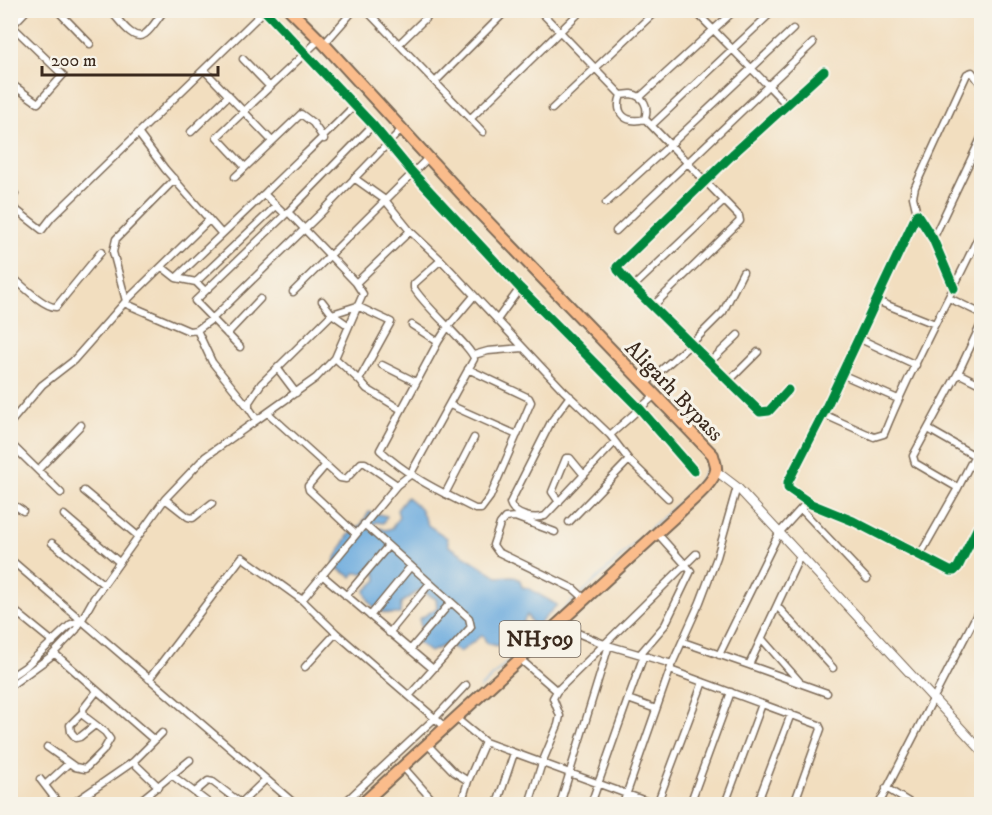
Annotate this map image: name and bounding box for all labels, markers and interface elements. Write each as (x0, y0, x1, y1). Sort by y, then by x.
scale bar (42, 39, 218, 77)
text: 200 m (51, 50, 97, 72)
street label: Aligarh Bypass (619, 335, 729, 447)
road number: NH509 (500, 621, 580, 657)

